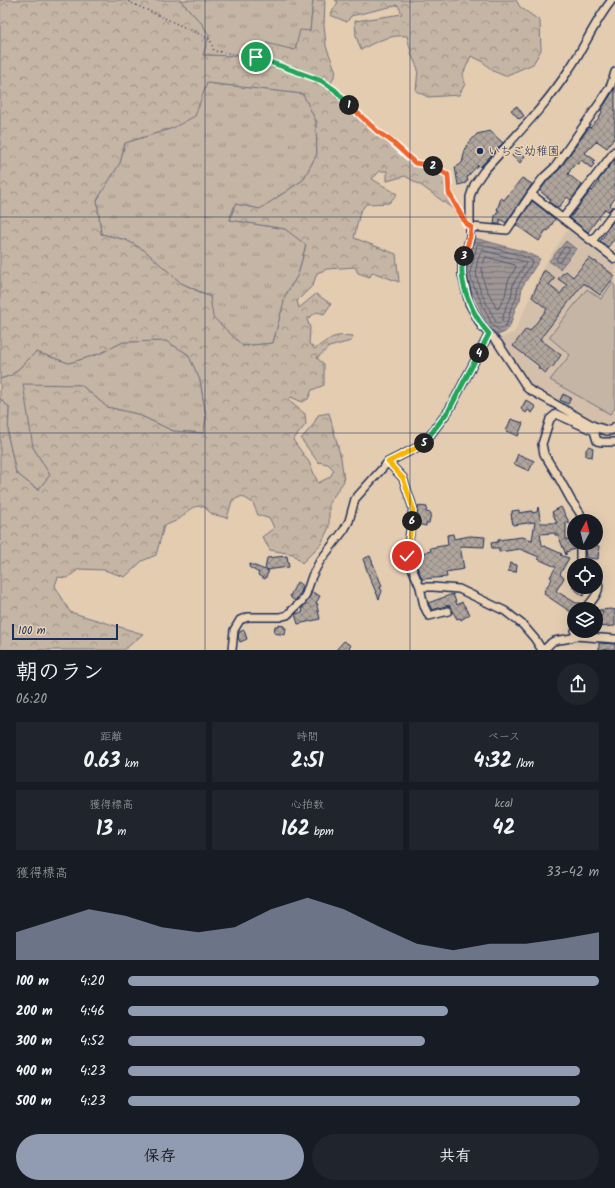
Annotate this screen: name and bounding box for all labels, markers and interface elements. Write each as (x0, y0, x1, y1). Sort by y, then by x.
pin (239, 40, 273, 74)
icon: arrive (245, 46, 267, 68)
pin: 1 (339, 95, 359, 115)
text: 1 (347, 96, 351, 114)
place label: いちご幼稚園 (488, 142, 560, 161)
marker: いちご幼稚園 (475, 146, 485, 156)
pin: 2 (423, 156, 443, 176)
text: 2 (430, 157, 436, 175)
pin: 3 (454, 246, 474, 266)
text: 3 (461, 247, 467, 265)
pin: 4 (469, 343, 489, 363)
text: 4 (476, 344, 482, 362)
pin: 5 (414, 433, 434, 453)
text: 5 (421, 434, 427, 452)
pin: 6 (402, 511, 422, 531)
text: 6 (409, 512, 415, 530)
north arrow (567, 514, 603, 550)
map controls (567, 514, 603, 638)
pin (390, 539, 424, 573)
icon: check (396, 545, 418, 567)
button: locate (567, 558, 603, 594)
button: layers (567, 602, 603, 638)
scale bar (12, 622, 118, 641)
text: 100 m (18, 622, 46, 640)
text: 朝のラン (16, 656, 104, 691)
button: share (557, 663, 599, 705)
text: 06:20 (16, 689, 47, 710)
text: 距離 (100, 728, 122, 746)
text: 時間 (296, 728, 318, 746)
text: ペース (488, 728, 520, 746)
text: 0.63 (84, 746, 120, 778)
text: 2:51 (291, 746, 324, 778)
text: 4:32 (473, 746, 512, 778)
text: km (120, 755, 139, 773)
text: /km (512, 755, 534, 773)
text: kcal (495, 795, 513, 813)
text: 獲得標高 (89, 796, 133, 814)
text: 心拍数 (291, 796, 324, 814)
text: 42 (493, 813, 515, 845)
text: 13 (96, 814, 113, 846)
text: 162 (281, 814, 310, 846)
text: m (113, 823, 126, 841)
text: bpm (310, 823, 334, 841)
text: 33–42 m (546, 862, 599, 883)
text: 獲得標高 (16, 863, 68, 884)
text: 100 m (16, 971, 49, 992)
text: 4:20 (80, 971, 104, 992)
text: 200 m (16, 1001, 53, 1022)
text: 4:46 (80, 1001, 105, 1022)
text: 300 m (16, 1031, 52, 1052)
text: 4:52 (80, 1031, 105, 1052)
text: 400 m (16, 1061, 52, 1082)
text: 4:23 (80, 1061, 105, 1082)
text: 500 m (16, 1091, 52, 1112)
text: 4:23 (80, 1091, 105, 1112)
button: 保存 (16, 1134, 304, 1180)
button: 共有 (312, 1134, 599, 1180)

